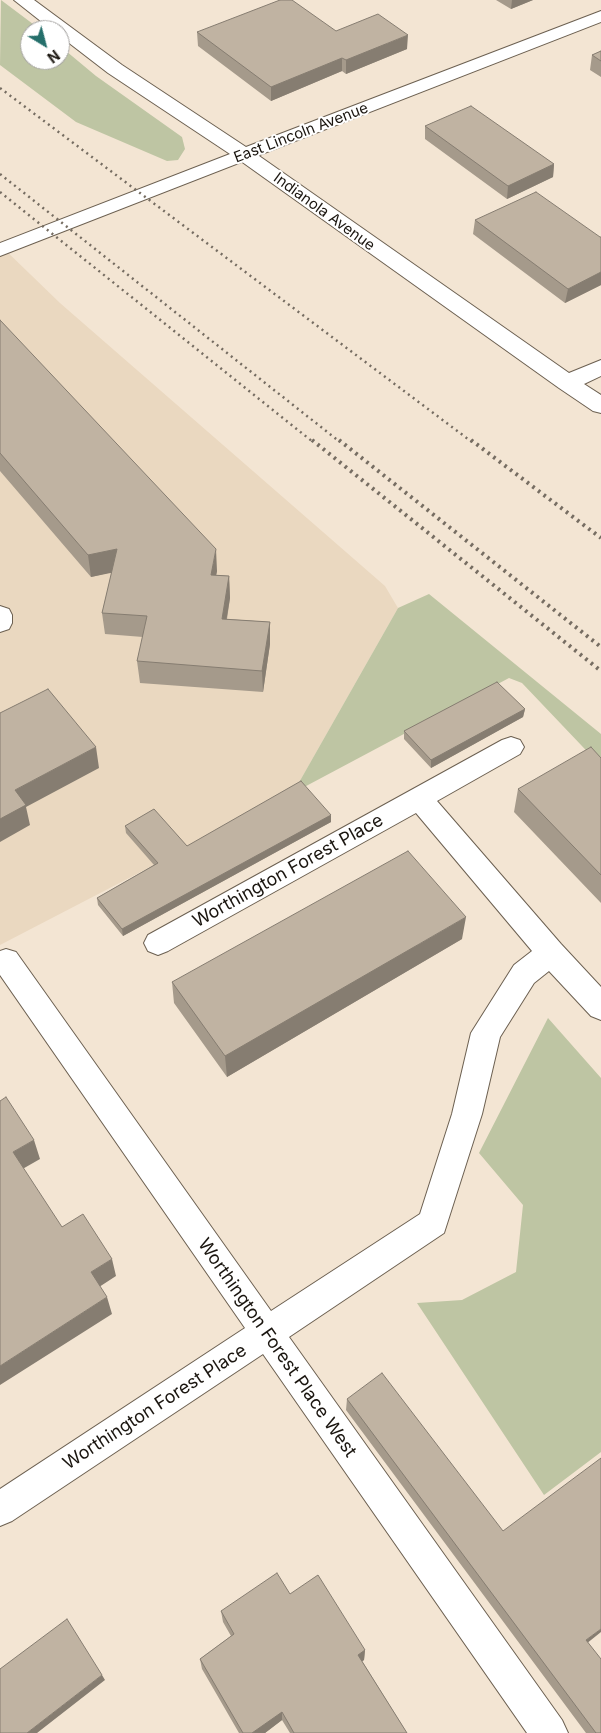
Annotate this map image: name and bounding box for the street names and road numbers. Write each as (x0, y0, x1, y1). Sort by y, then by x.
street label: East Lincoln Avenue (231, 99, 371, 167)
street label: Indianola Avenue (270, 169, 378, 255)
street label: Worthington Forest Place (189, 810, 387, 932)
street label: Worthington Forest Place West (193, 1234, 361, 1462)
street label: Worthington Forest Place (59, 1340, 251, 1474)

